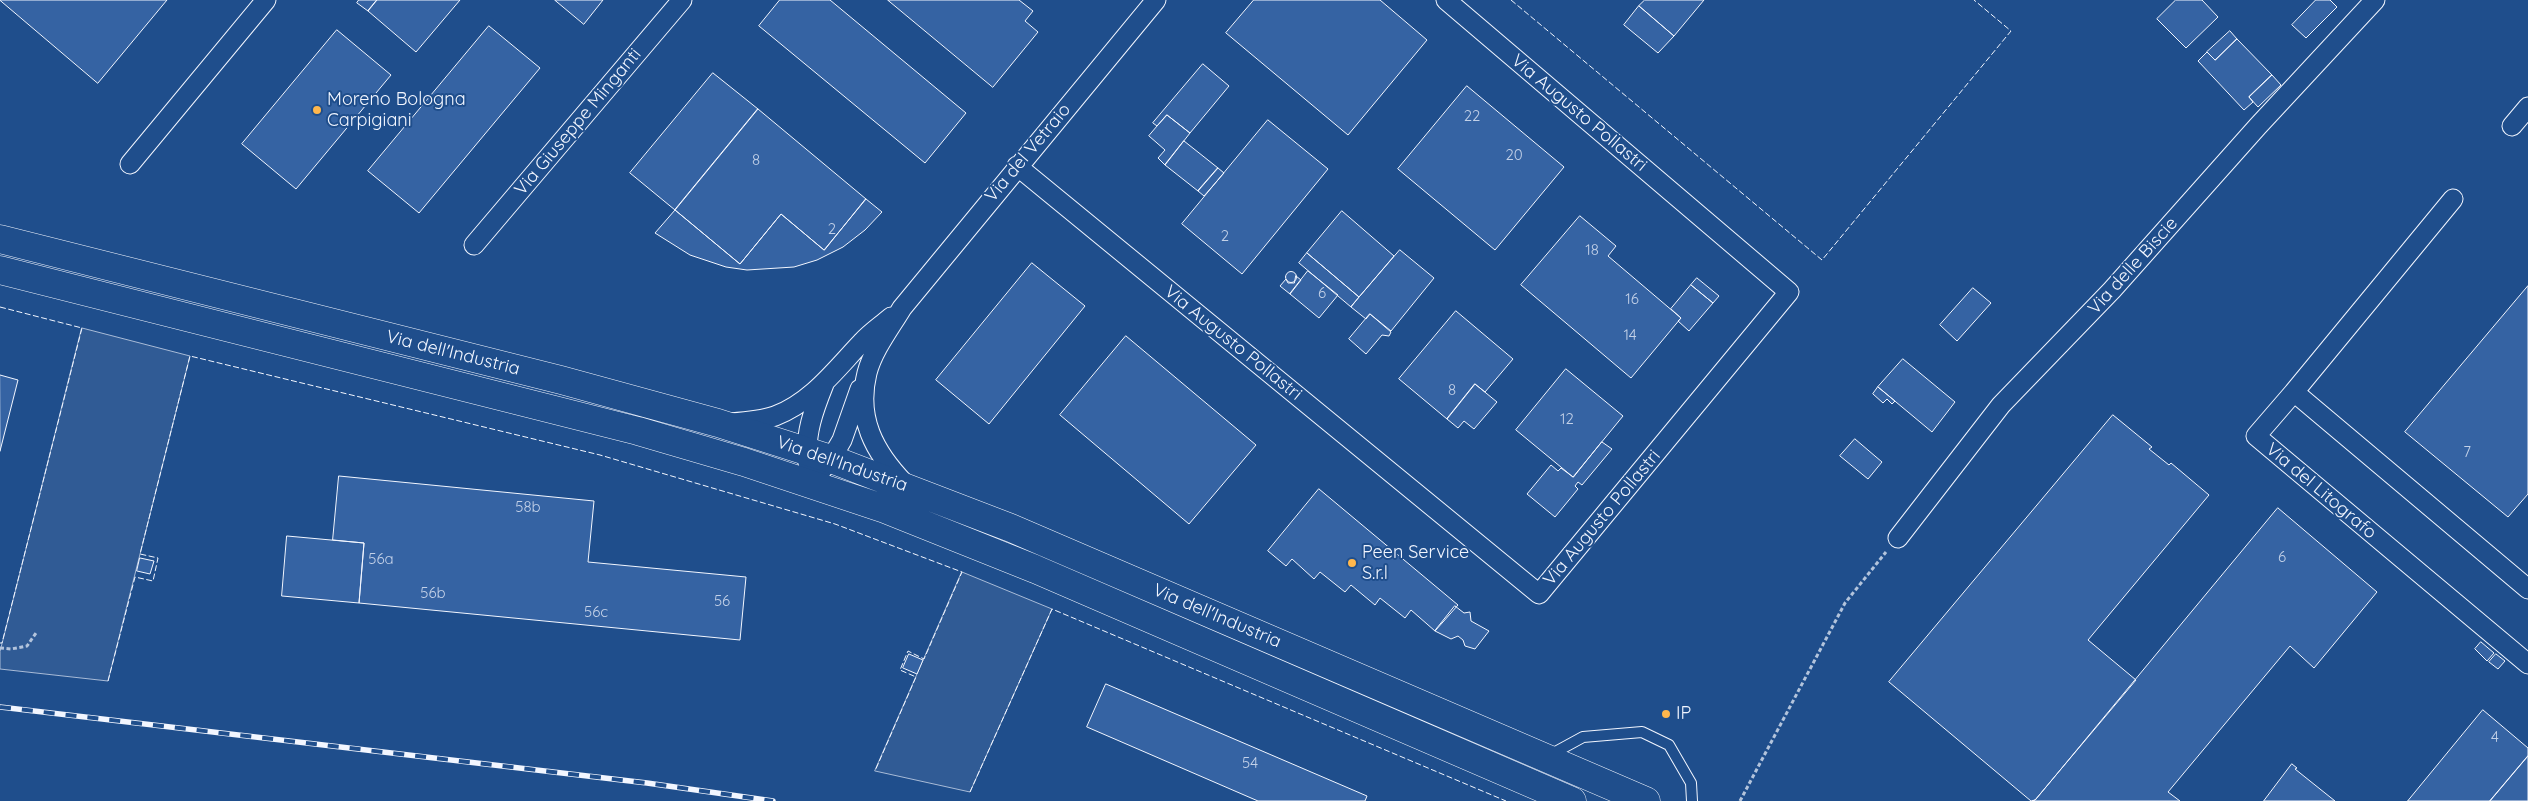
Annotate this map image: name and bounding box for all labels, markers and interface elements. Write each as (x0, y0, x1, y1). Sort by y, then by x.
street label: Via Giuseppe Minganti (510, 44, 646, 200)
street label: Via Augusto Pollastri (1507, 50, 1651, 176)
place label: Moreno Bologna Carpigiani (327, 89, 466, 132)
street label: Via del Vetraio (981, 99, 1075, 207)
marker: Moreno Bologna Carpigiani (311, 104, 323, 116)
house number: 22 (1464, 107, 1480, 125)
house number: 20 (1505, 146, 1523, 164)
house number: 8 (752, 151, 760, 169)
street label: Via delle Biscie (2084, 213, 2182, 319)
house number: 2 (828, 220, 836, 238)
house number: 2 (1221, 227, 1229, 245)
house number: 18 (1585, 241, 1599, 259)
street label: Via Augusto Pollastri (1160, 281, 1306, 405)
house number: 6 (1318, 284, 1326, 302)
house number: 16 (1625, 290, 1639, 308)
street label: Via dell'Industria (384, 326, 522, 380)
house number: 14 (1623, 326, 1637, 344)
house number: 8 (1448, 381, 1456, 399)
house number: 12 (1560, 410, 1574, 428)
street label: Via dell'Industria (774, 431, 910, 497)
street label: Via del Litografo (2261, 438, 2381, 544)
house number: 7 (2463, 443, 2471, 461)
street label: Via Augusto Pollastri (1539, 446, 1665, 590)
house number: 58b (515, 498, 541, 516)
place label: Peen Service S.r.l (1362, 542, 1469, 584)
house number: 6 (2278, 548, 2286, 566)
house number: 56a (368, 550, 394, 568)
marker: Peen Service S.r.l (1346, 557, 1358, 569)
street label: Via dell'Industria (1150, 579, 1284, 653)
house number: 56b (420, 584, 446, 602)
house number: 56 (714, 592, 730, 610)
house number: 56c (584, 603, 608, 621)
place label: IP (1676, 703, 1691, 725)
marker: IP (1660, 708, 1672, 720)
house number: 4 (2491, 728, 2499, 746)
house number: 54 (1242, 754, 1258, 772)

